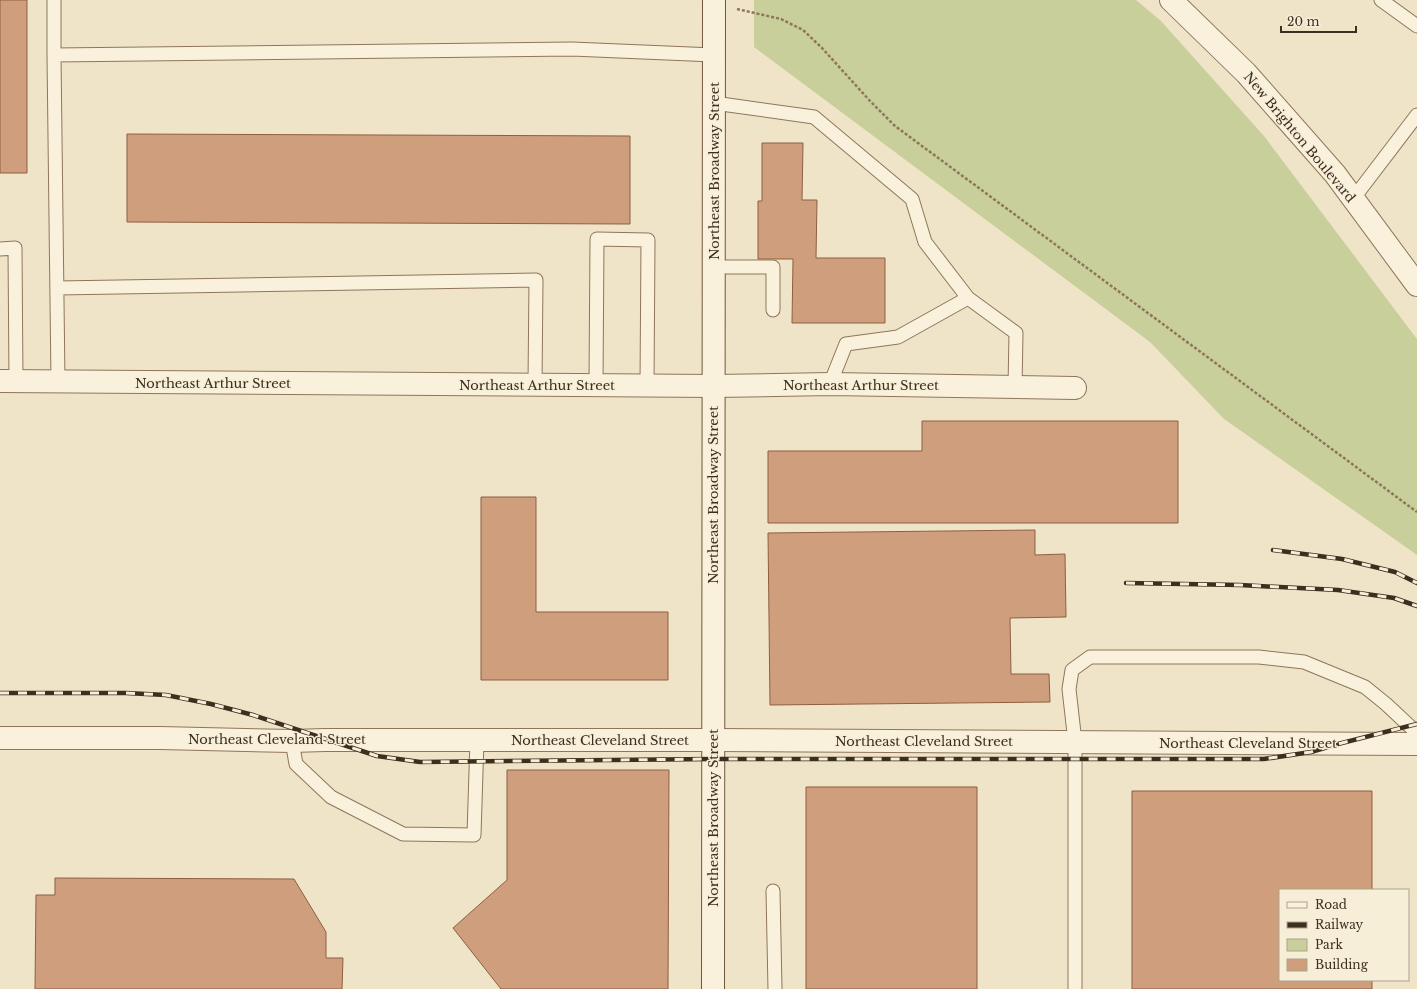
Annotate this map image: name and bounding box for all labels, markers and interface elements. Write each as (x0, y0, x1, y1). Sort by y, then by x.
scale bar (1281, 8, 1356, 34)
text: 20 m (1287, 14, 1319, 29)
street label: New Brighton Boulevard (1240, 69, 1359, 206)
street label: Northeast Broadway Street (706, 82, 723, 260)
street label: Northeast Arthur Street (135, 375, 291, 392)
street label: Northeast Arthur Street (459, 377, 615, 394)
street label: Northeast Arthur Street (783, 377, 939, 394)
street label: Northeast Broadway Street (705, 406, 722, 584)
street label: Northeast Broadway Street (705, 729, 722, 907)
street label: Northeast Cleveland Street (188, 731, 366, 748)
street label: Northeast Cleveland Street (511, 732, 689, 749)
street label: Northeast Cleveland Street (835, 733, 1013, 750)
street label: Northeast Cleveland Street (1159, 735, 1337, 752)
legend (1279, 889, 1409, 981)
text: Road (1315, 897, 1347, 912)
text: Railway (1315, 917, 1364, 932)
text: Park (1315, 937, 1343, 952)
text: Building (1315, 957, 1369, 972)

